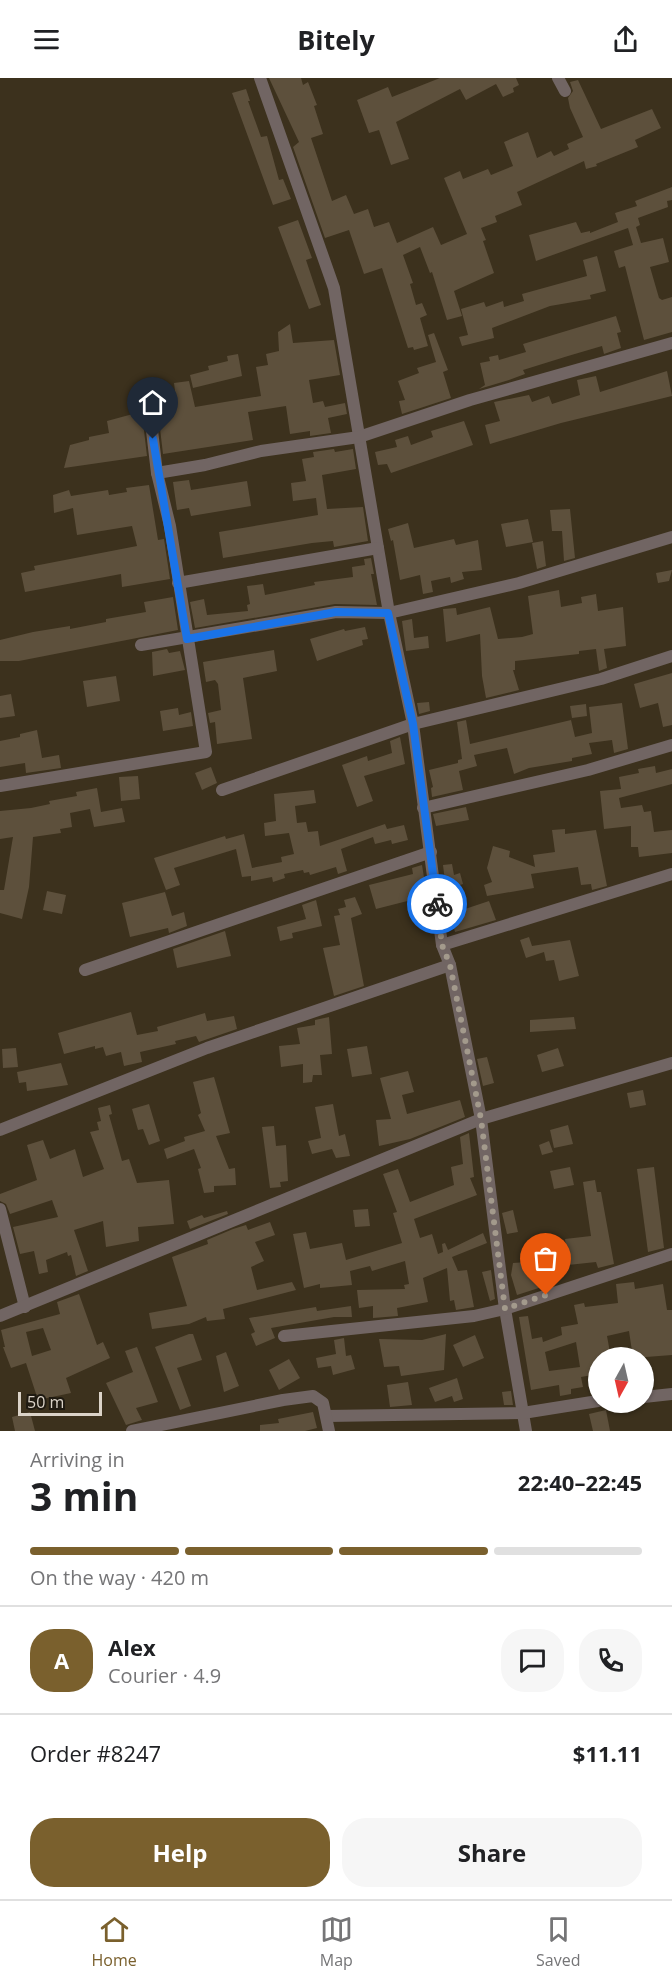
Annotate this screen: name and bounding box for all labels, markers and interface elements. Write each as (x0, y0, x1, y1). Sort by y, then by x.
text: Bitely (297, 21, 375, 58)
icon: menu (30, 23, 63, 56)
icon: share (609, 23, 642, 56)
pin (127, 377, 178, 439)
icon: home (136, 386, 169, 419)
courier (407, 874, 467, 934)
icon: bike (421, 888, 454, 921)
pin (520, 1233, 571, 1295)
icon: bag (529, 1242, 562, 1275)
north arrow (588, 1347, 654, 1413)
map controls (588, 1347, 654, 1413)
scale bar (18, 1389, 102, 1416)
text: 50 m (27, 1391, 64, 1413)
text: Arriving in (30, 1446, 125, 1473)
text: 22:40–22:45 (518, 1467, 642, 1497)
text: 3 min (30, 1469, 138, 1522)
text: On the way · 420 m (30, 1564, 209, 1591)
button: chat (501, 1629, 564, 1692)
button: phone (579, 1629, 642, 1692)
text: Alex (108, 1632, 156, 1662)
text: A (54, 1645, 69, 1675)
text: Courier · 4.9 (108, 1662, 221, 1689)
text: Order #8247 (30, 1738, 161, 1768)
text: $11.11 (573, 1738, 642, 1768)
button: Help (30, 1818, 330, 1887)
button: Share (342, 1818, 642, 1887)
tab: Home (92, 1913, 137, 1971)
tab: Map (320, 1913, 353, 1971)
tab: Saved (536, 1913, 580, 1971)

